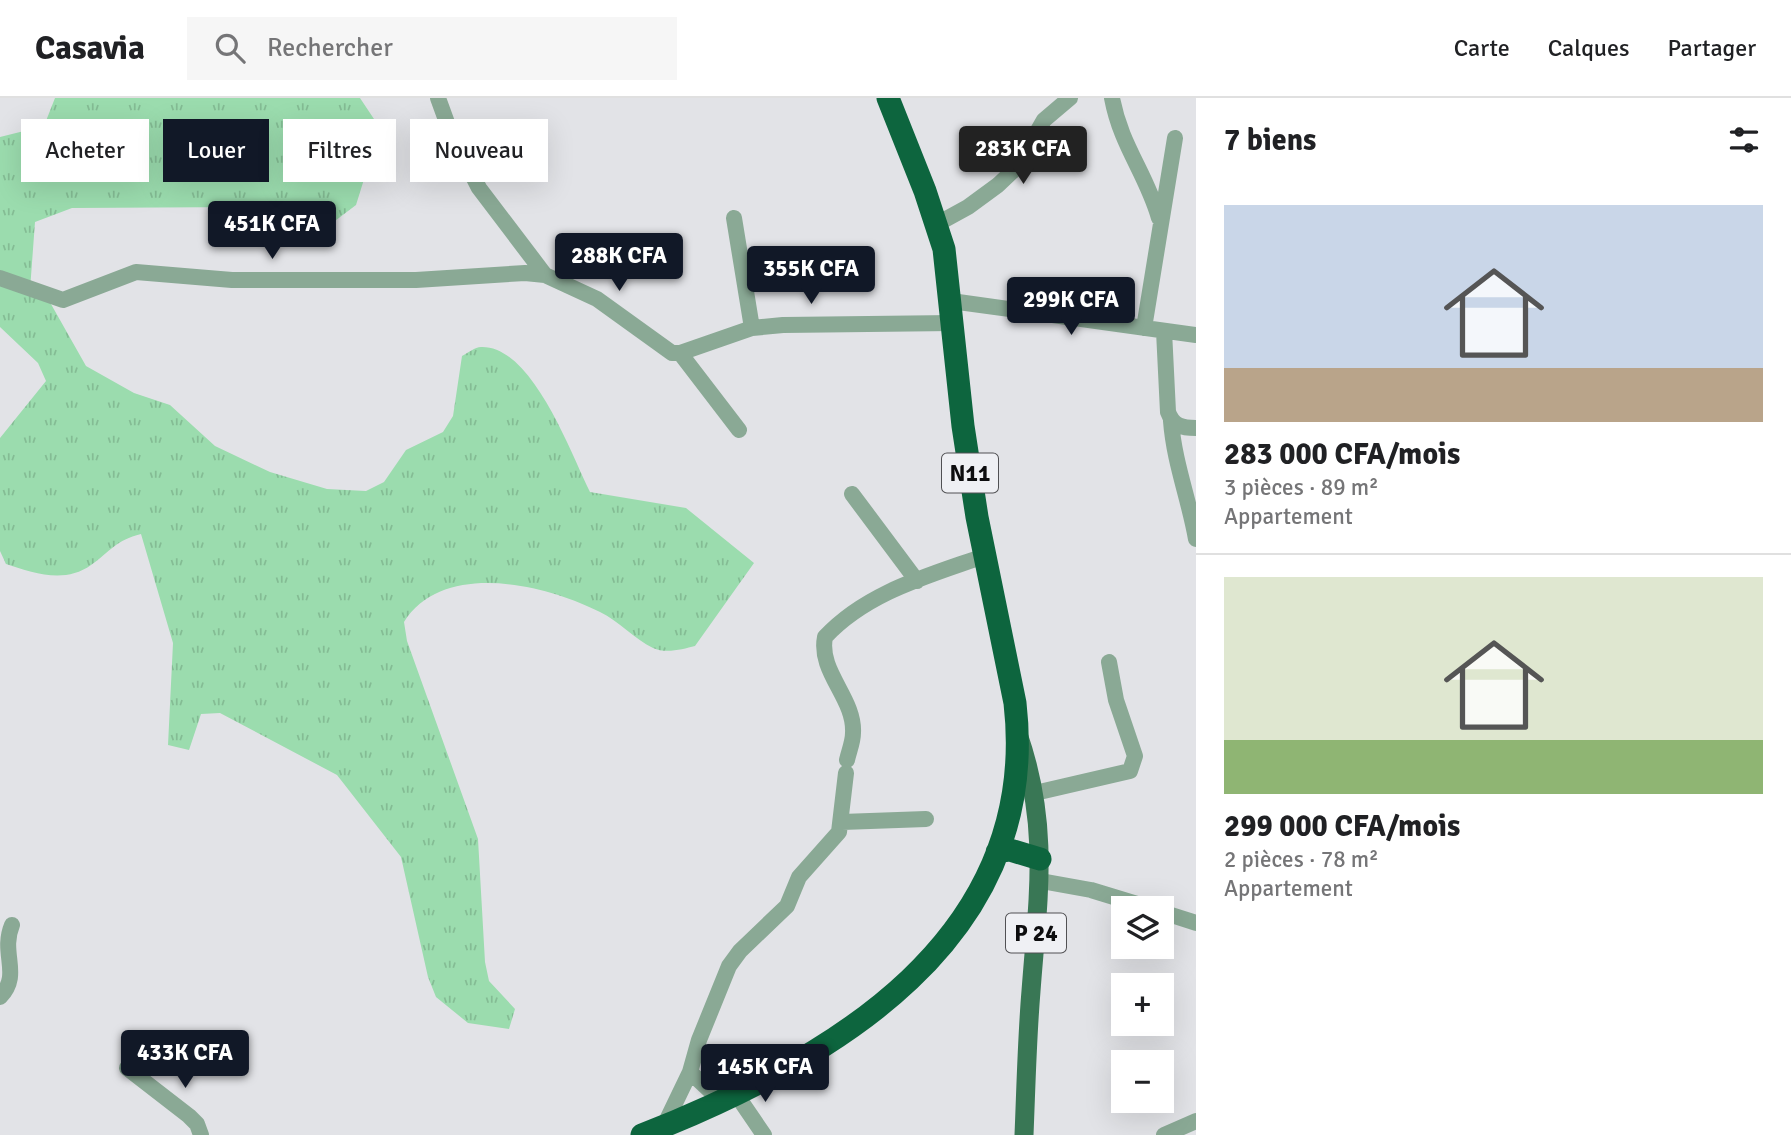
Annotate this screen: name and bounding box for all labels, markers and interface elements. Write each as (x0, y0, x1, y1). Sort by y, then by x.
search box (187, 17, 677, 80)
text: Casavia (35, 28, 145, 69)
icon: search (211, 29, 249, 67)
text: Rechercher (267, 32, 393, 64)
text: Carte (1454, 33, 1510, 63)
text: Calques (1548, 33, 1629, 63)
text: Partager (1667, 33, 1756, 63)
chip: Acheter (21, 119, 149, 182)
chip: Louer (163, 119, 269, 182)
chip: Filtres (283, 119, 396, 182)
chip: Nouveau (410, 119, 548, 182)
icon: filters (1725, 121, 1763, 159)
text: 7 biens (1224, 122, 1316, 159)
pin: 283K CFA (951, 126, 1095, 186)
text: 283K CFA (975, 134, 1071, 163)
pin: 451K CFA (200, 202, 344, 261)
text: 451K CFA (224, 209, 320, 238)
pin: 288K CFA (547, 234, 691, 293)
text: 288K CFA (571, 241, 667, 270)
pin: 355K CFA (739, 246, 883, 306)
icon: home (1431, 250, 1557, 376)
text: 355K CFA (763, 254, 859, 283)
pin: 299K CFA (999, 278, 1143, 337)
text: 299K CFA (1023, 285, 1119, 314)
text: 283 000 CFA/mois (1224, 436, 1460, 473)
road number: N11 (942, 454, 998, 492)
text: 3 pièces · 89 m² (1224, 473, 1379, 502)
text: Appartement (1224, 502, 1353, 531)
icon: home (1431, 622, 1557, 748)
text: 299 000 CFA/mois (1224, 808, 1460, 845)
text: 2 pièces · 78 m² (1224, 845, 1379, 874)
text: Appartement (1224, 874, 1353, 903)
map controls (1111, 896, 1174, 1113)
button: layers (1111, 896, 1174, 959)
road number: P 24 (1006, 914, 1066, 953)
button: + (1111, 973, 1174, 1036)
pin: 433K CFA (113, 1030, 257, 1090)
text: 433K CFA (137, 1038, 233, 1067)
pin: 145K CFA (693, 1044, 837, 1104)
button: − (1111, 1050, 1174, 1113)
text: 145K CFA (717, 1052, 813, 1081)

